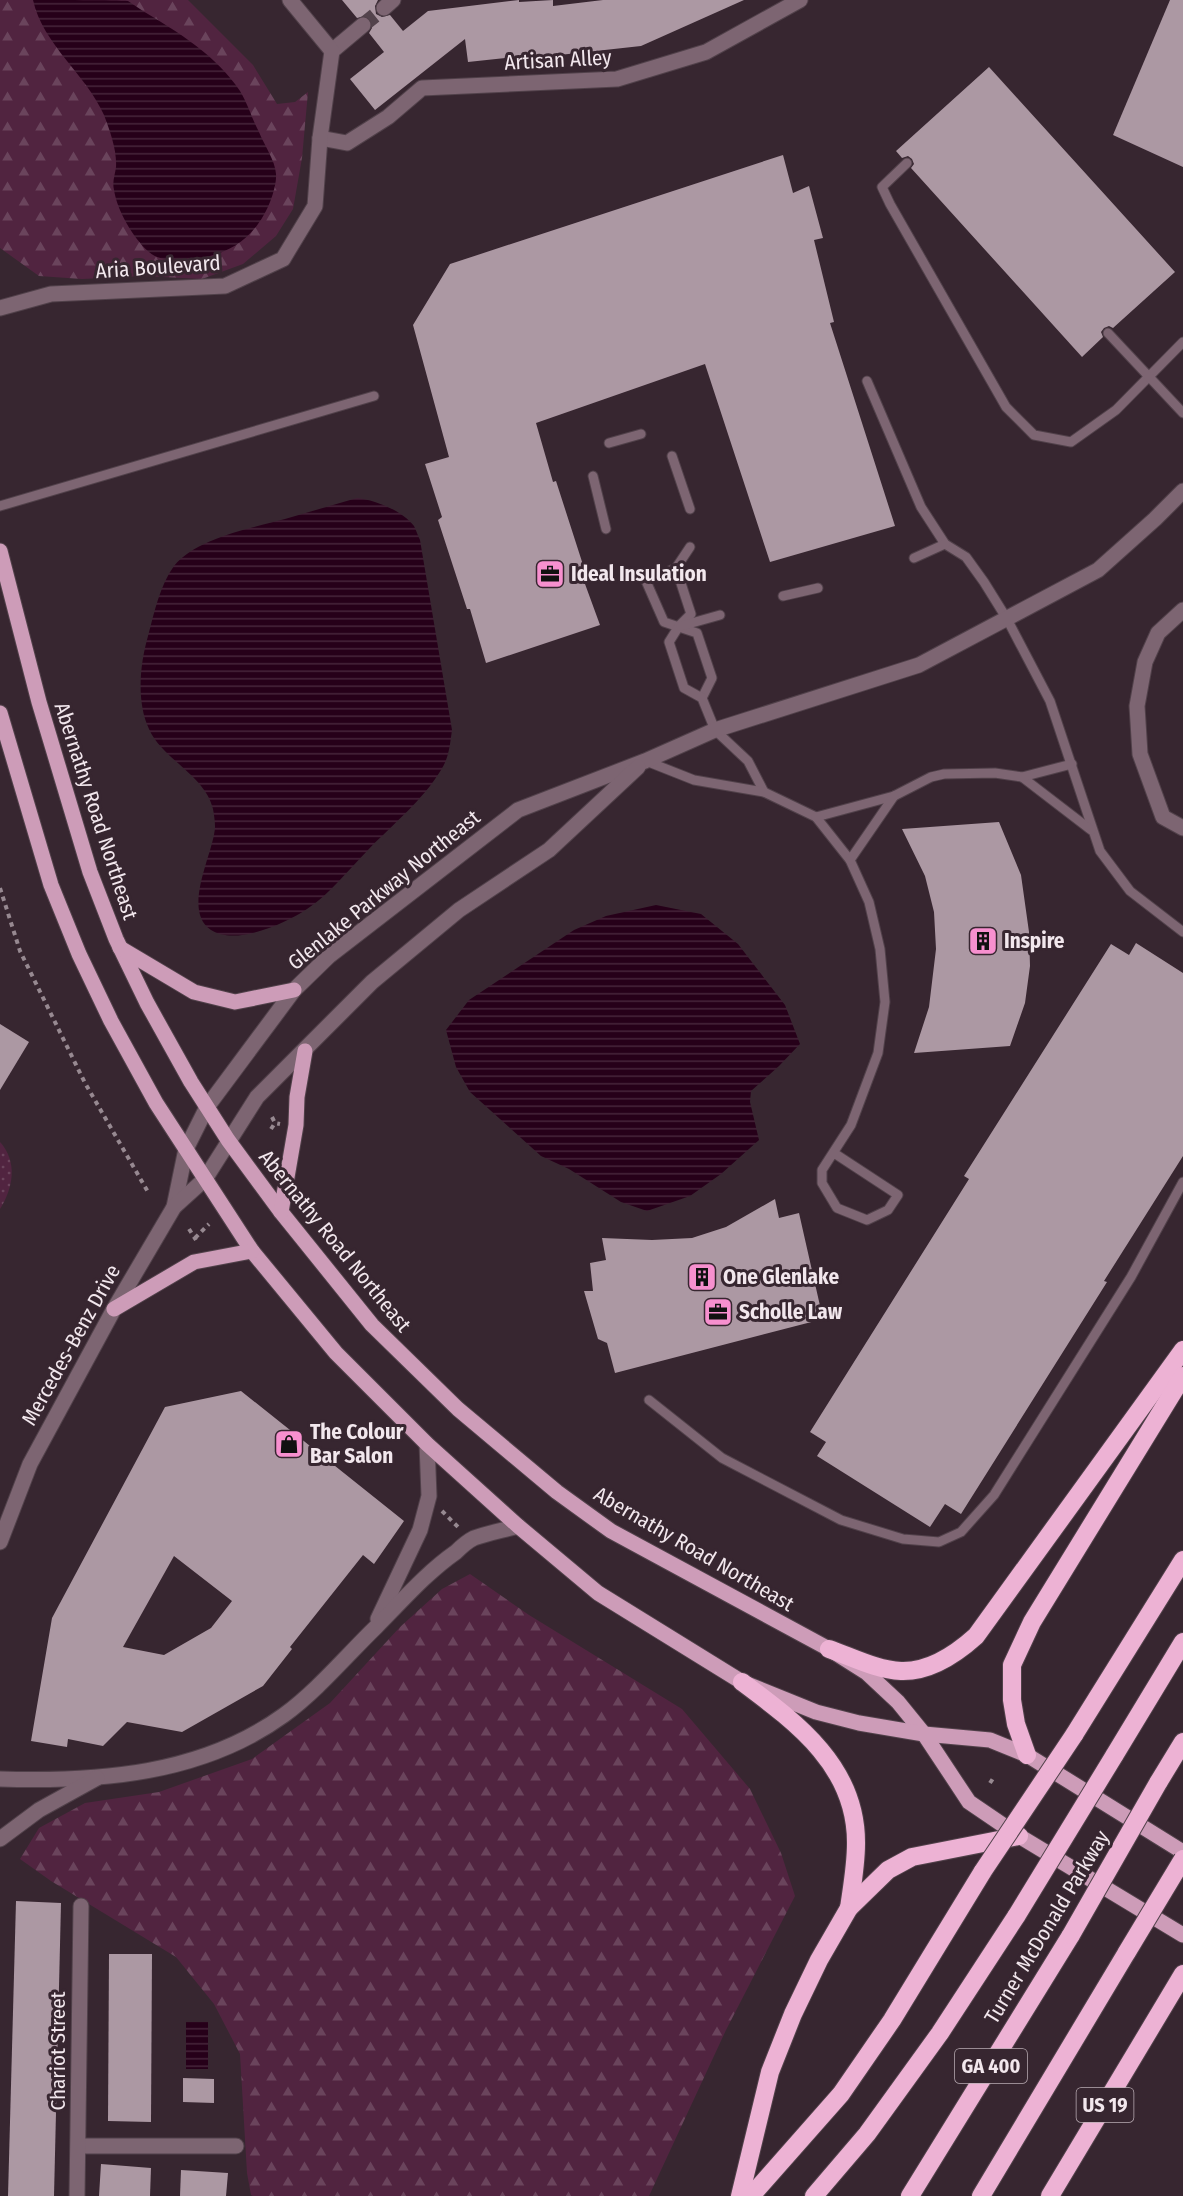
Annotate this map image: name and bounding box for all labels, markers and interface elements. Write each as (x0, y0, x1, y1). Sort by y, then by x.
street label: Artisan Alley (504, 44, 613, 76)
street label: Aria Boulevard (95, 250, 221, 284)
office icon: Ideal Insulation (534, 558, 566, 590)
place label: Ideal Insulation (571, 561, 707, 587)
street label: Abernathy Road Northeast (49, 699, 143, 923)
street label: Glenlake Parkway Northeast (283, 804, 485, 976)
building icon: Inspire (967, 925, 999, 957)
place label: Inspire (1004, 928, 1065, 954)
street label: Abernathy Road Northeast (253, 1145, 417, 1338)
street label: Mercedes-Benz Drive (16, 1260, 126, 1430)
building icon: One Glenlake (686, 1261, 718, 1293)
place label: One Glenlake (723, 1264, 839, 1290)
office icon: Scholle Law (702, 1296, 734, 1328)
place label: Scholle Law (739, 1299, 843, 1325)
place label: The Colour Bar Salon (310, 1419, 404, 1469)
shop icon: The Colour Bar Salon (273, 1428, 305, 1460)
street label: Abernathy Road Northeast (589, 1481, 799, 1617)
street label: Turner McDonald Parkway (979, 1825, 1115, 2028)
street label: Chariot Street (45, 1991, 71, 2110)
road number: GA 400 (955, 2049, 1027, 2083)
road number: US 19 (1076, 2088, 1134, 2122)

